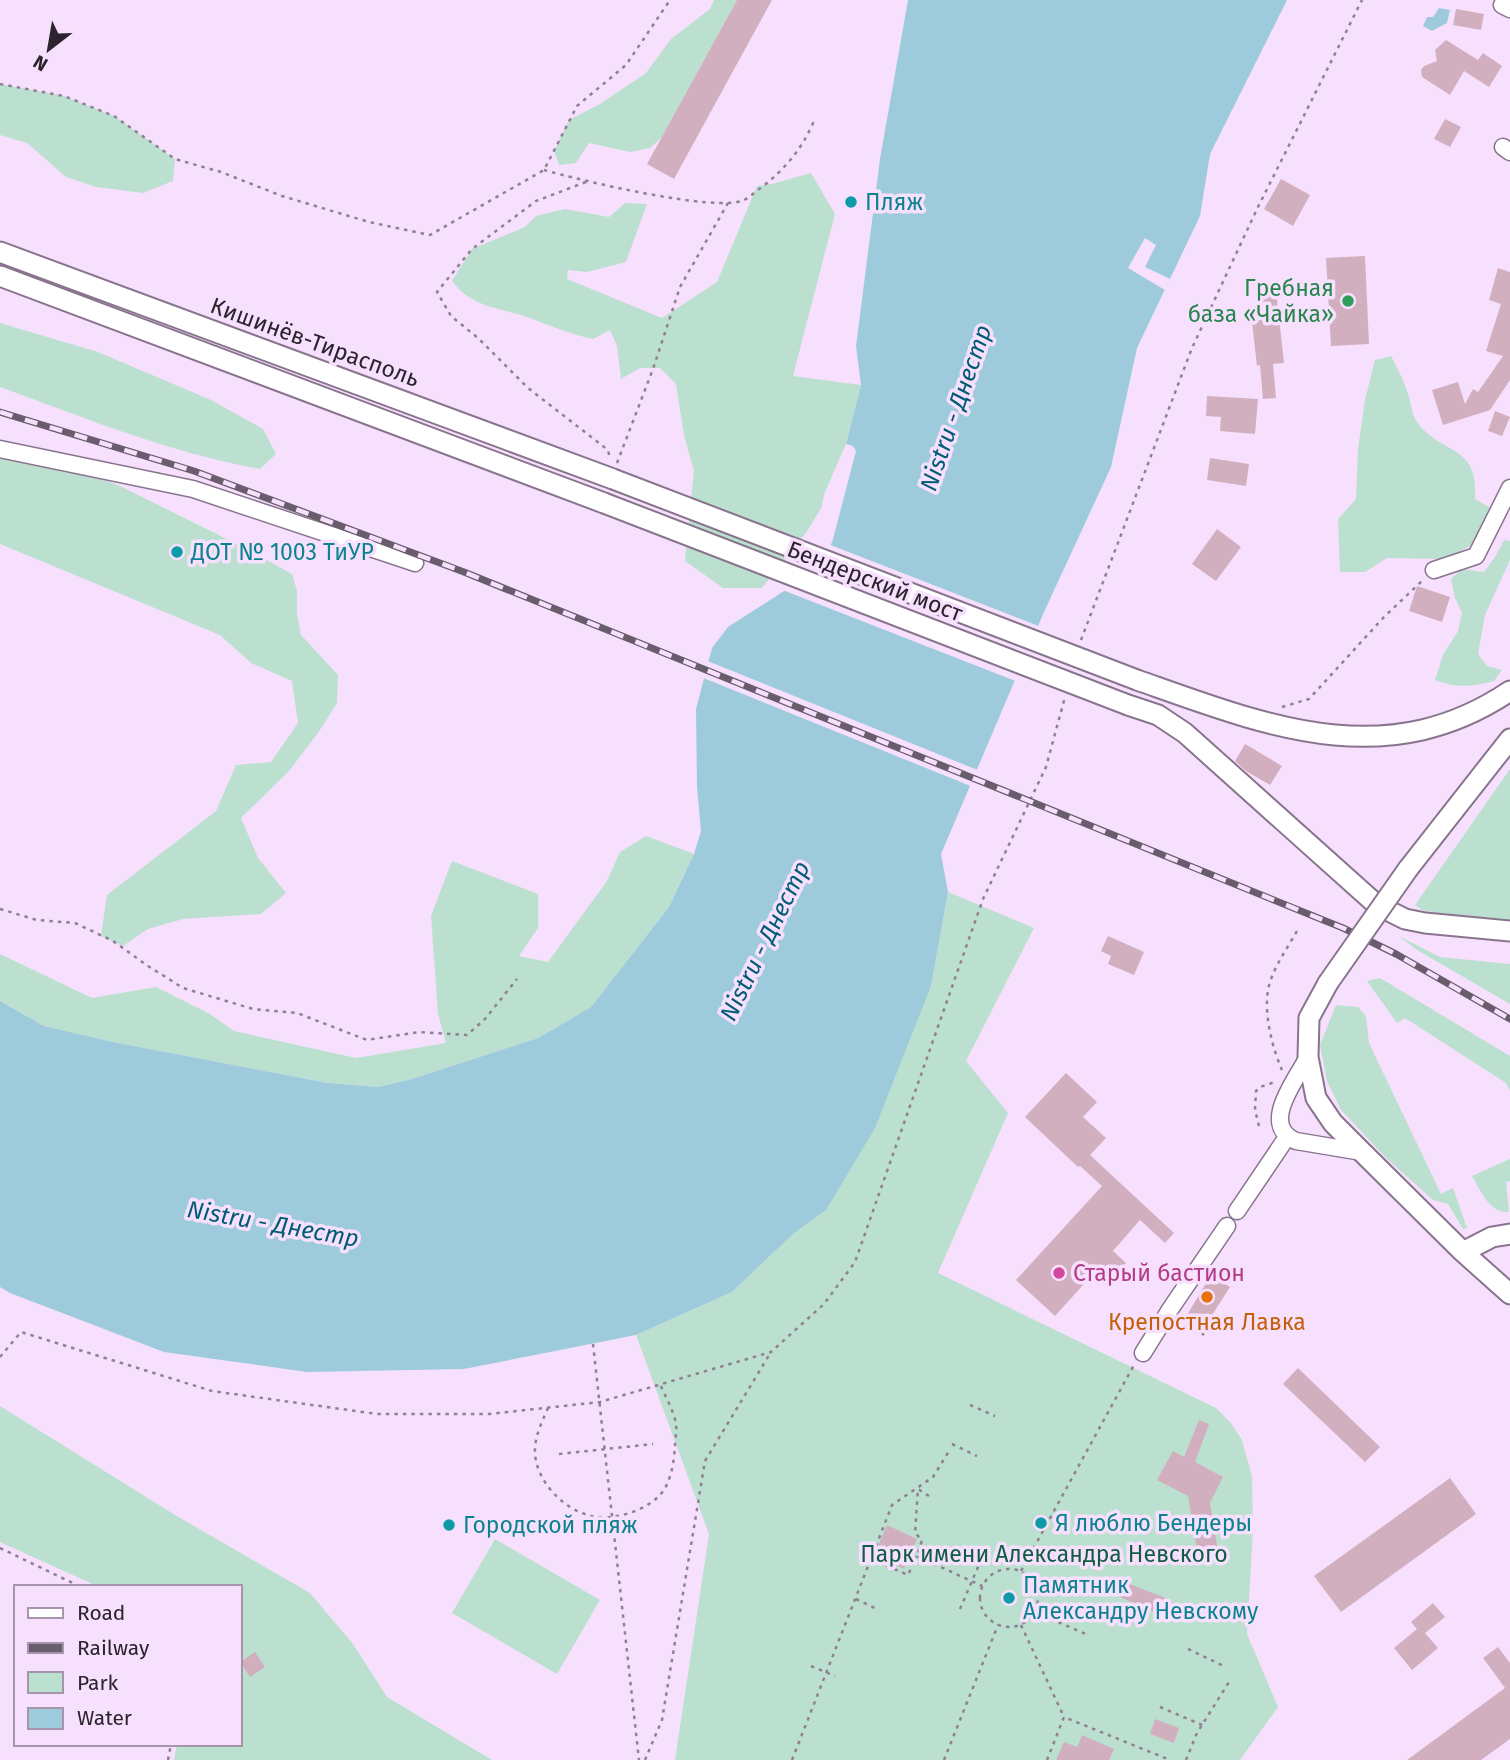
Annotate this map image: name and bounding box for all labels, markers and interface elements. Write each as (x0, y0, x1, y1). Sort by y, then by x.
north arrow (14, 14, 84, 84)
text: N (29, 50, 52, 76)
place label: Пляж (865, 188, 923, 216)
marker: Пляж (843, 194, 859, 210)
place label: Гребная база «Чайка» (1188, 274, 1334, 328)
street label: Кишинёв-Тирасполь (207, 291, 423, 393)
marker: Гребная база «Чайка» (1340, 293, 1356, 309)
water label: Nistru - Днестр (914, 321, 998, 495)
street label: Бендерский мост (783, 535, 967, 628)
place label: ДОТ № 1003 ТиУР (190, 538, 374, 566)
marker: ДОТ № 1003 ТиУР (169, 544, 185, 560)
water label: Nistru - Днестр (714, 857, 816, 1025)
water label: Nistru - Днестр (185, 1195, 361, 1253)
place label: Старый бастион (1073, 1259, 1245, 1287)
marker: Старый бастион (1051, 1265, 1067, 1281)
marker: Крепостная Лавка (1199, 1289, 1215, 1305)
place label: Крепостная Лавка (1108, 1308, 1306, 1336)
place label: Я люблю Бендеры (1055, 1509, 1252, 1537)
place label: Городской пляж (463, 1511, 638, 1539)
marker: Я люблю Бендеры (1033, 1515, 1049, 1531)
marker: Городской пляж (441, 1517, 457, 1533)
park label: Парк имени Александра Невского (860, 1540, 1228, 1568)
place label: Памятник Александру Невскому (1023, 1571, 1259, 1625)
legend (14, 1585, 242, 1746)
marker: Памятник Александру Невскому (1001, 1590, 1017, 1606)
text: Road (77, 1600, 125, 1626)
text: Railway (77, 1635, 150, 1661)
text: Park (77, 1670, 119, 1696)
text: Water (77, 1705, 132, 1731)

